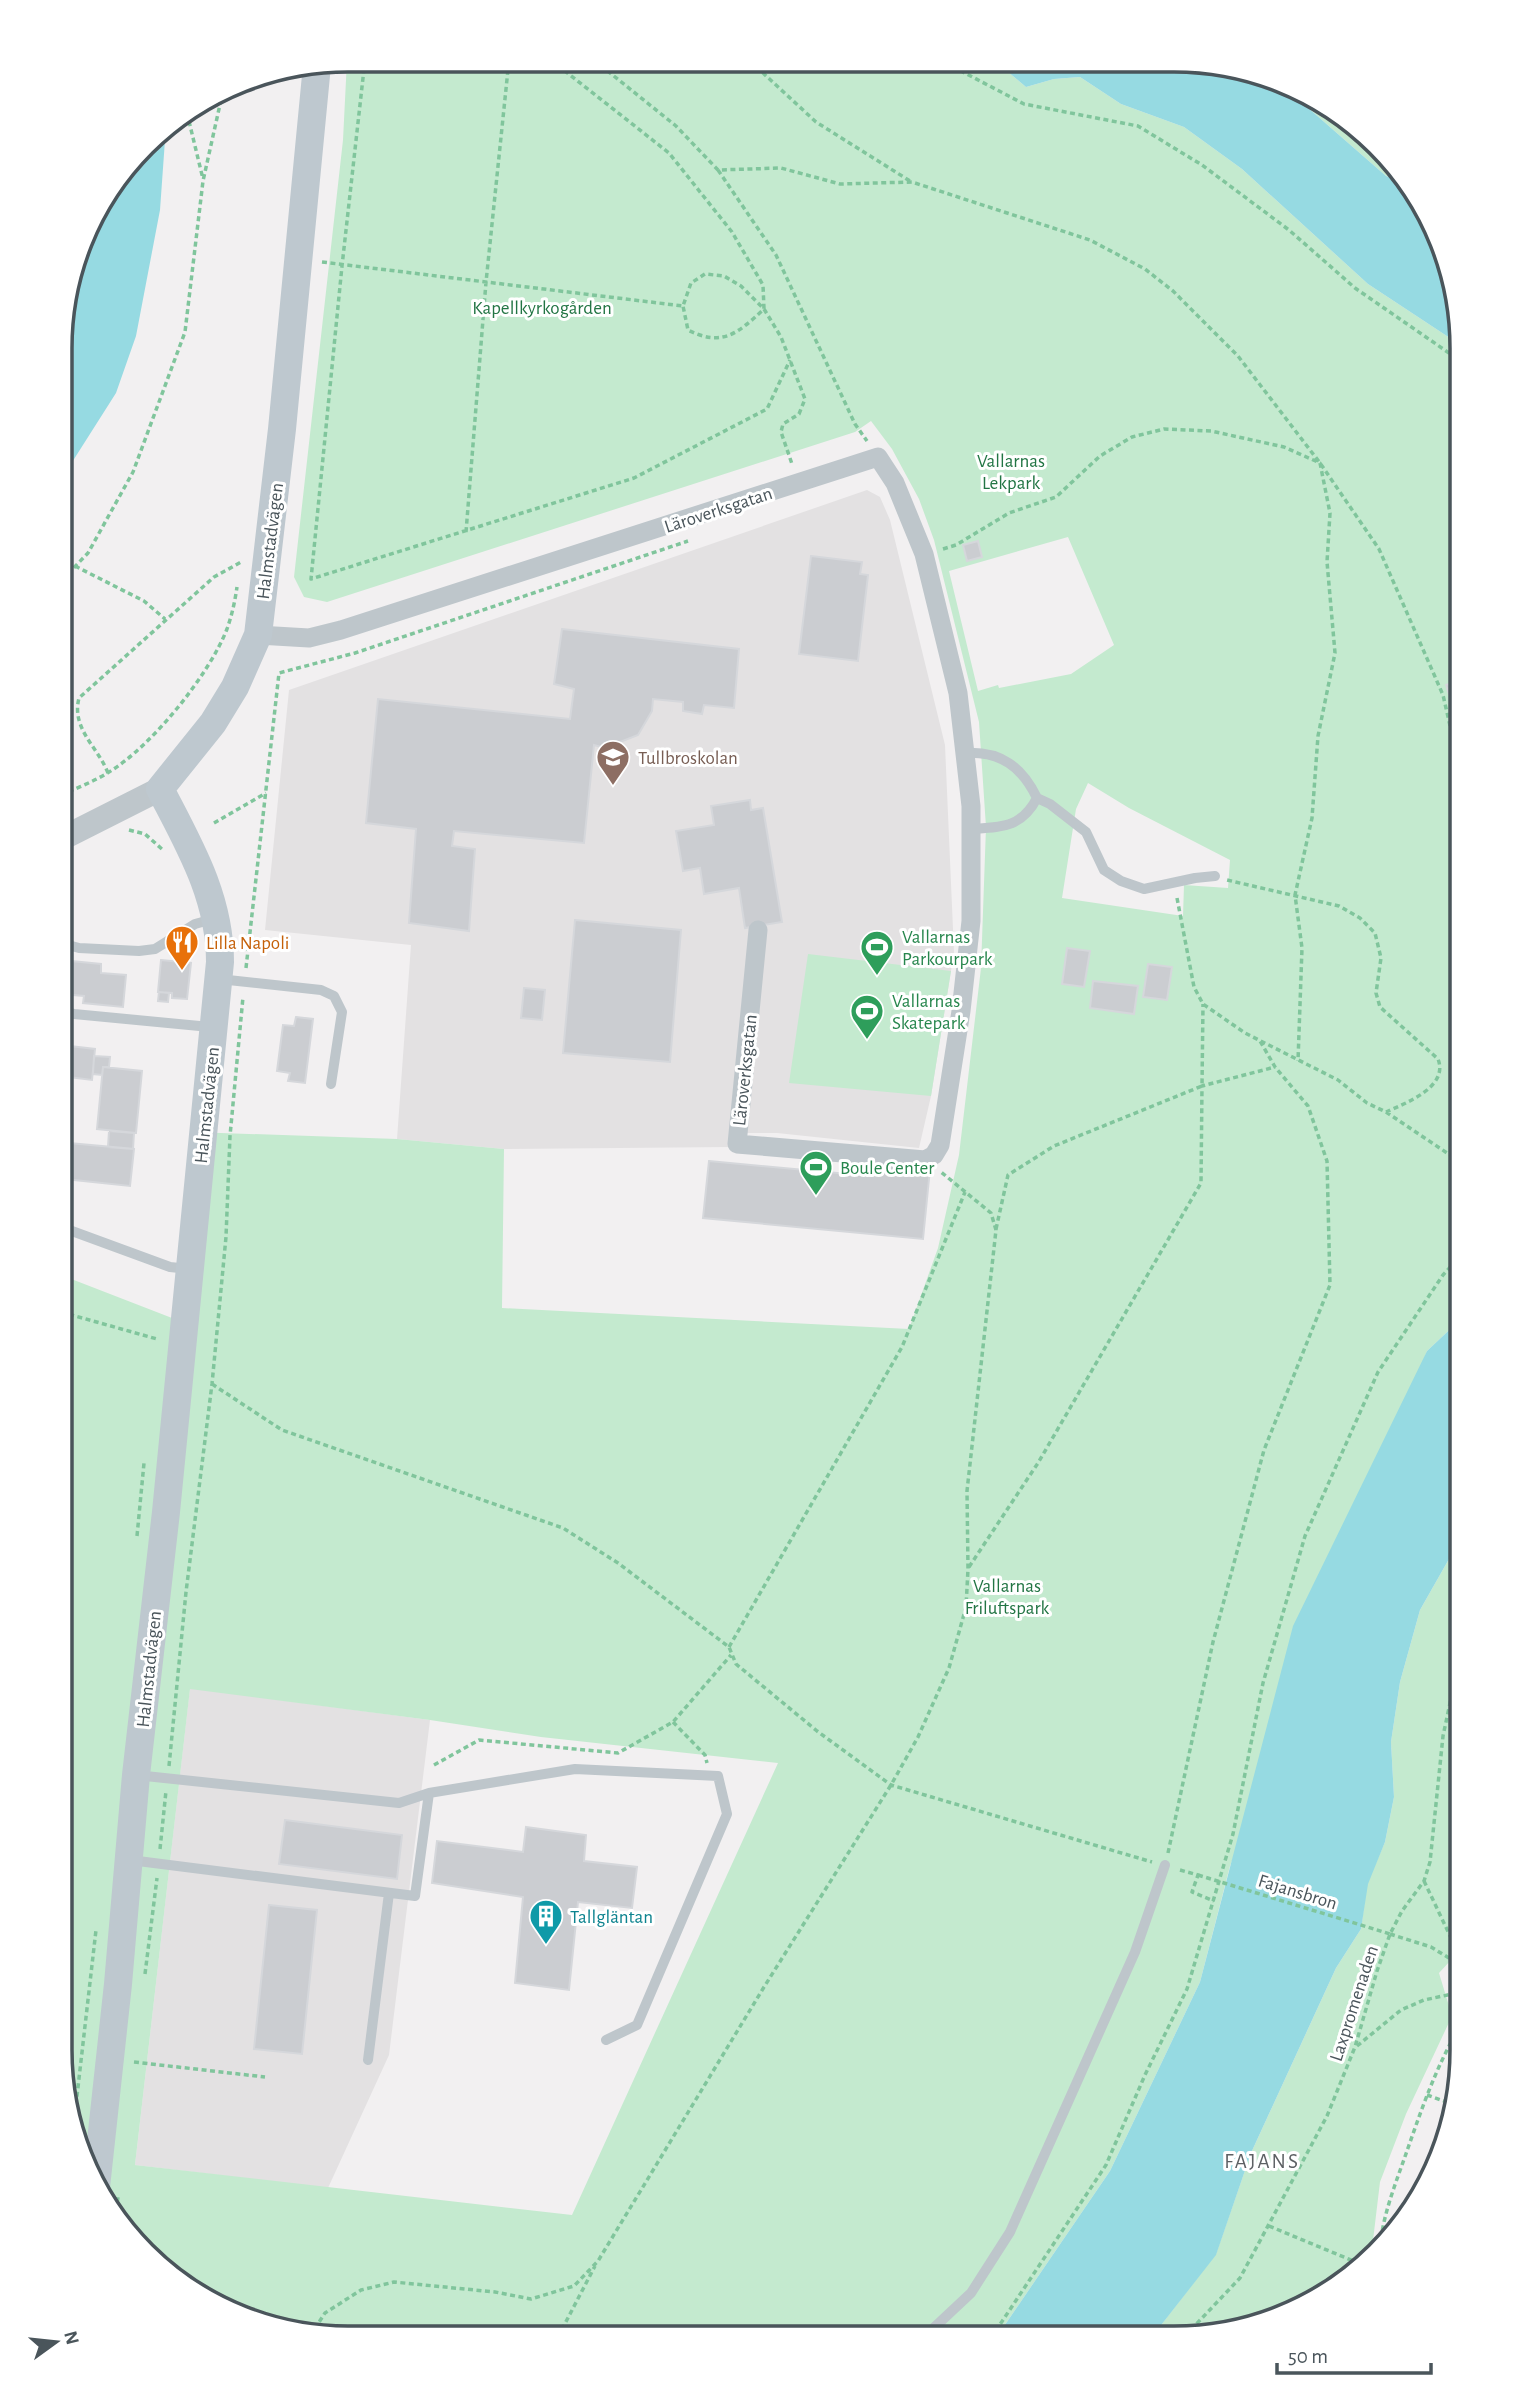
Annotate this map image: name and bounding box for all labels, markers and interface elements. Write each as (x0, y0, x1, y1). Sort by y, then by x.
park label: Kapellkyrkogården (472, 299, 612, 318)
park label: Vallarnas Lekpark (977, 452, 1045, 493)
street label: Halmstadvägen (254, 482, 287, 601)
street label: Läroverksgatan (662, 484, 775, 537)
school or university icon: Tullbroskolan (594, 738, 632, 787)
place label: Tullbroskolan (638, 749, 738, 768)
restaurant icon: Lilla Napoli (163, 923, 201, 972)
sports icon: Vallarnas Parkourpark (858, 928, 896, 977)
place label: Vallarnas Parkourpark (902, 928, 993, 969)
place label: Lilla Napoli (206, 934, 289, 953)
sports icon: Vallarnas Skatepark (848, 992, 886, 1041)
place label: Vallarnas Skatepark (892, 992, 966, 1033)
street label: Läroverksgatan (730, 1013, 761, 1127)
street label: Halmstadvägen (192, 1046, 223, 1164)
sports icon: Boule Center (797, 1148, 835, 1197)
place label: Boule Center (840, 1159, 934, 1178)
park label: Vallarnas Friluftspark (965, 1577, 1050, 1618)
street label: Halmstadvägen (134, 1610, 165, 1728)
street label: Fajansbron (1256, 1871, 1339, 1913)
building icon: Tallgläntan (527, 1897, 565, 1946)
place label: Tallgläntan (570, 1908, 653, 1927)
street label: Laxpromenaden (1327, 1943, 1382, 2064)
district label: FAJANS (1224, 2151, 1300, 2172)
north arrow (21, 2307, 91, 2377)
text: N (60, 2329, 82, 2347)
scale bar (1277, 2332, 1431, 2376)
text: 50 m (1288, 2346, 1328, 2367)

